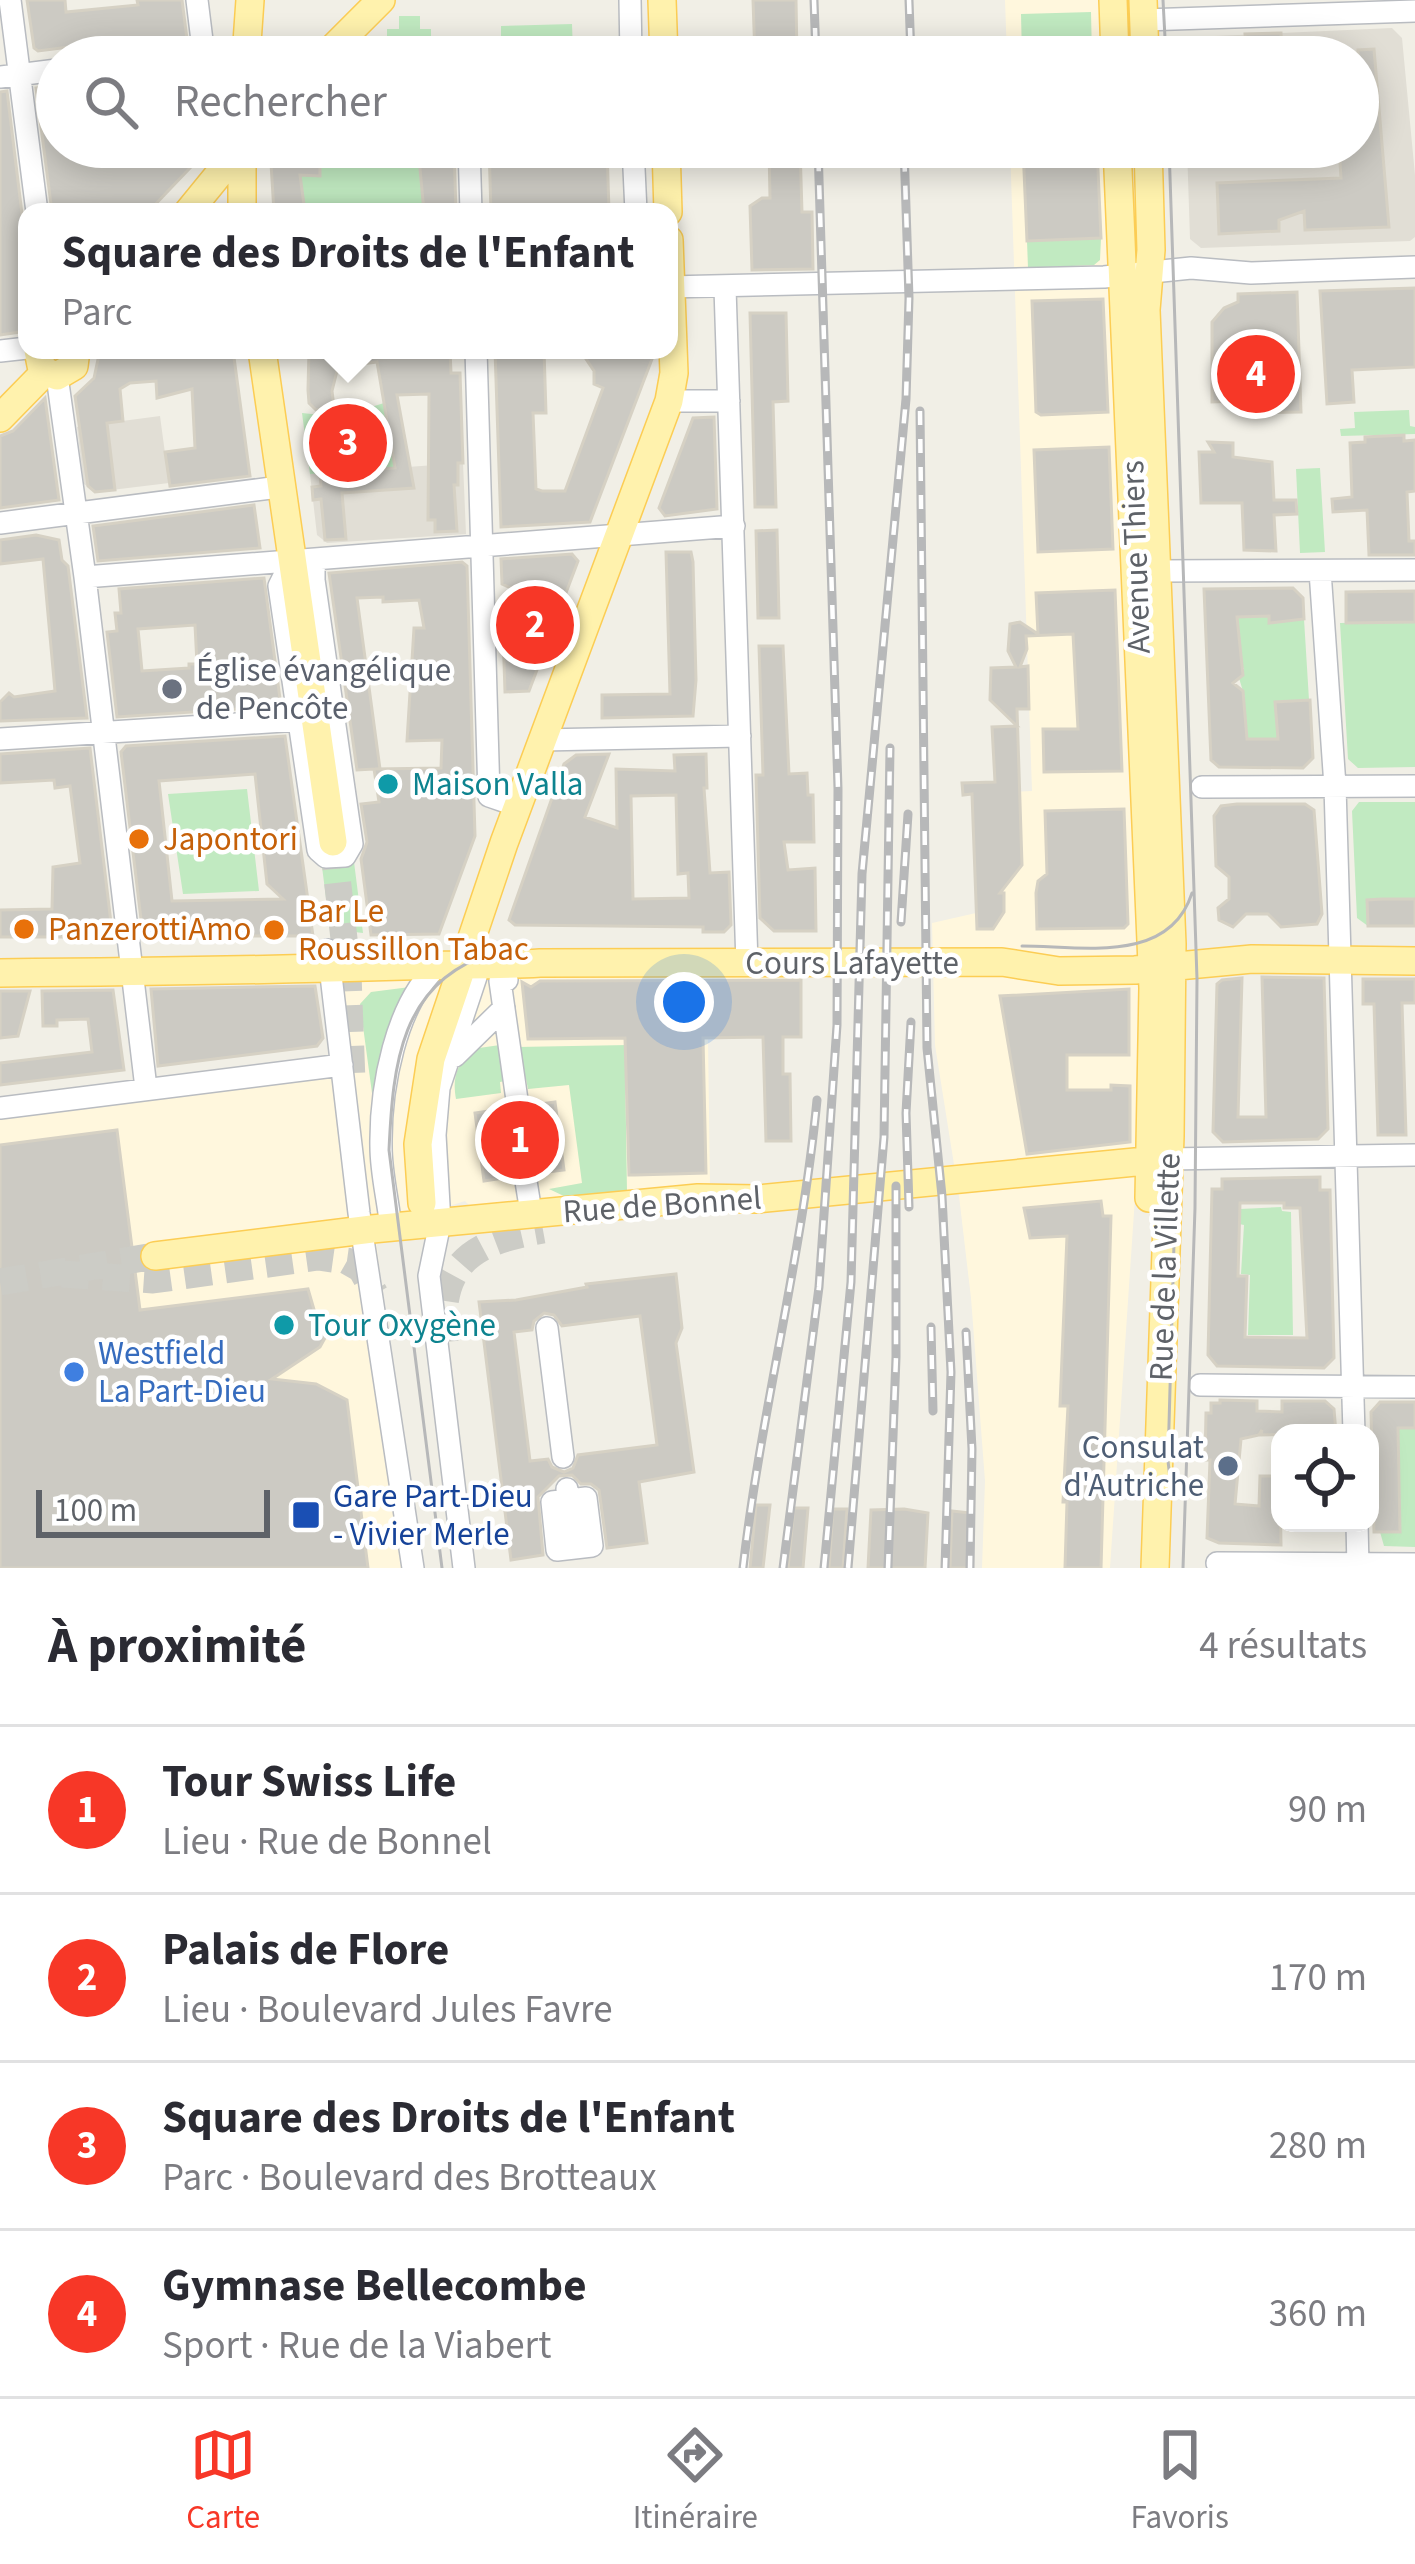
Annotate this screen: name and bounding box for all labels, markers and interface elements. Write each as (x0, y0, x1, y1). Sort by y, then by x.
search box (36, 36, 1379, 168)
icon: search (78, 69, 144, 135)
text: Rechercher (174, 70, 387, 134)
popup (18, 203, 678, 359)
text: Square des Droits de l'Enfant (61, 221, 635, 285)
text: Parc (61, 285, 132, 341)
pin: 4 (1217, 329, 1295, 419)
pin: 3 (309, 398, 387, 488)
street label: Avenue Thiers (1109, 459, 1163, 655)
pin: 2 (496, 580, 574, 670)
place label: Église évangélique de Pencôte (196, 647, 451, 732)
marker: Église évangélique de Pencôte (159, 676, 185, 702)
place label: Maison Valla (412, 761, 583, 808)
marker: Maison Valla (375, 771, 401, 797)
place label: Japontori (163, 816, 298, 863)
marker: Japontori (126, 826, 152, 852)
place label: Bar Le Roussillon Tabac (298, 888, 529, 973)
place label: PanzerottiAmo (48, 906, 251, 953)
marker: PanzerottiAmo (11, 916, 37, 942)
marker: Bar Le Roussillon Tabac (261, 917, 287, 943)
street label: Cours Lafayette (745, 940, 959, 987)
your location (654, 972, 714, 1032)
pin: 1 (481, 1095, 559, 1185)
street label: Rue de la Villette (1138, 1152, 1192, 1382)
street label: Rue de Bonnel (561, 1175, 763, 1235)
place label: Tour Oxygène (308, 1302, 496, 1349)
marker: Tour Oxygène (271, 1312, 297, 1338)
place label: Westfield La Part-Dieu (98, 1330, 266, 1415)
marker: Westfield La Part-Dieu (61, 1359, 87, 1385)
place label: Consulat d'Autriche (1064, 1424, 1204, 1509)
map controls (1271, 1424, 1379, 1532)
button: locate (1271, 1424, 1379, 1532)
marker: Consulat d'Autriche (1215, 1453, 1241, 1479)
place label: Gare Part-Dieu - Vivier Merle (333, 1473, 533, 1558)
scale bar (36, 1484, 270, 1537)
text: 100 m (54, 1487, 137, 1534)
marker: Gare Part-Dieu - Vivier Merle (290, 1499, 322, 1531)
text: À proximité (48, 1610, 306, 1682)
text: 4 résultats (1199, 1618, 1367, 1674)
text: Tour Swiss Life (162, 1750, 456, 1814)
text: 1 (77, 1782, 97, 1838)
text: 90 m (1288, 1782, 1367, 1838)
text: Lieu · Rue de Bonnel (162, 1814, 492, 1870)
text: Palais de Flore (162, 1918, 449, 1982)
text: 2 (77, 1950, 97, 2006)
text: 170 m (1269, 1950, 1367, 2006)
text: Lieu · Boulevard Jules Favre (162, 1982, 613, 2038)
text: Square des Droits de l'Enfant (162, 2086, 735, 2150)
text: 3 (77, 2118, 97, 2174)
text: 280 m (1269, 2118, 1367, 2174)
text: Parc · Boulevard des Brotteaux (162, 2150, 657, 2206)
text: Gymnase Bellecombe (162, 2254, 586, 2318)
text: 4 (77, 2286, 97, 2342)
text: 360 m (1269, 2286, 1367, 2342)
text: Sport · Rue de la Viabert (162, 2318, 551, 2374)
tab: Carte (186, 2422, 260, 2541)
tab: Itinéraire (633, 2422, 758, 2541)
tab: Favoris (1130, 2422, 1229, 2541)

